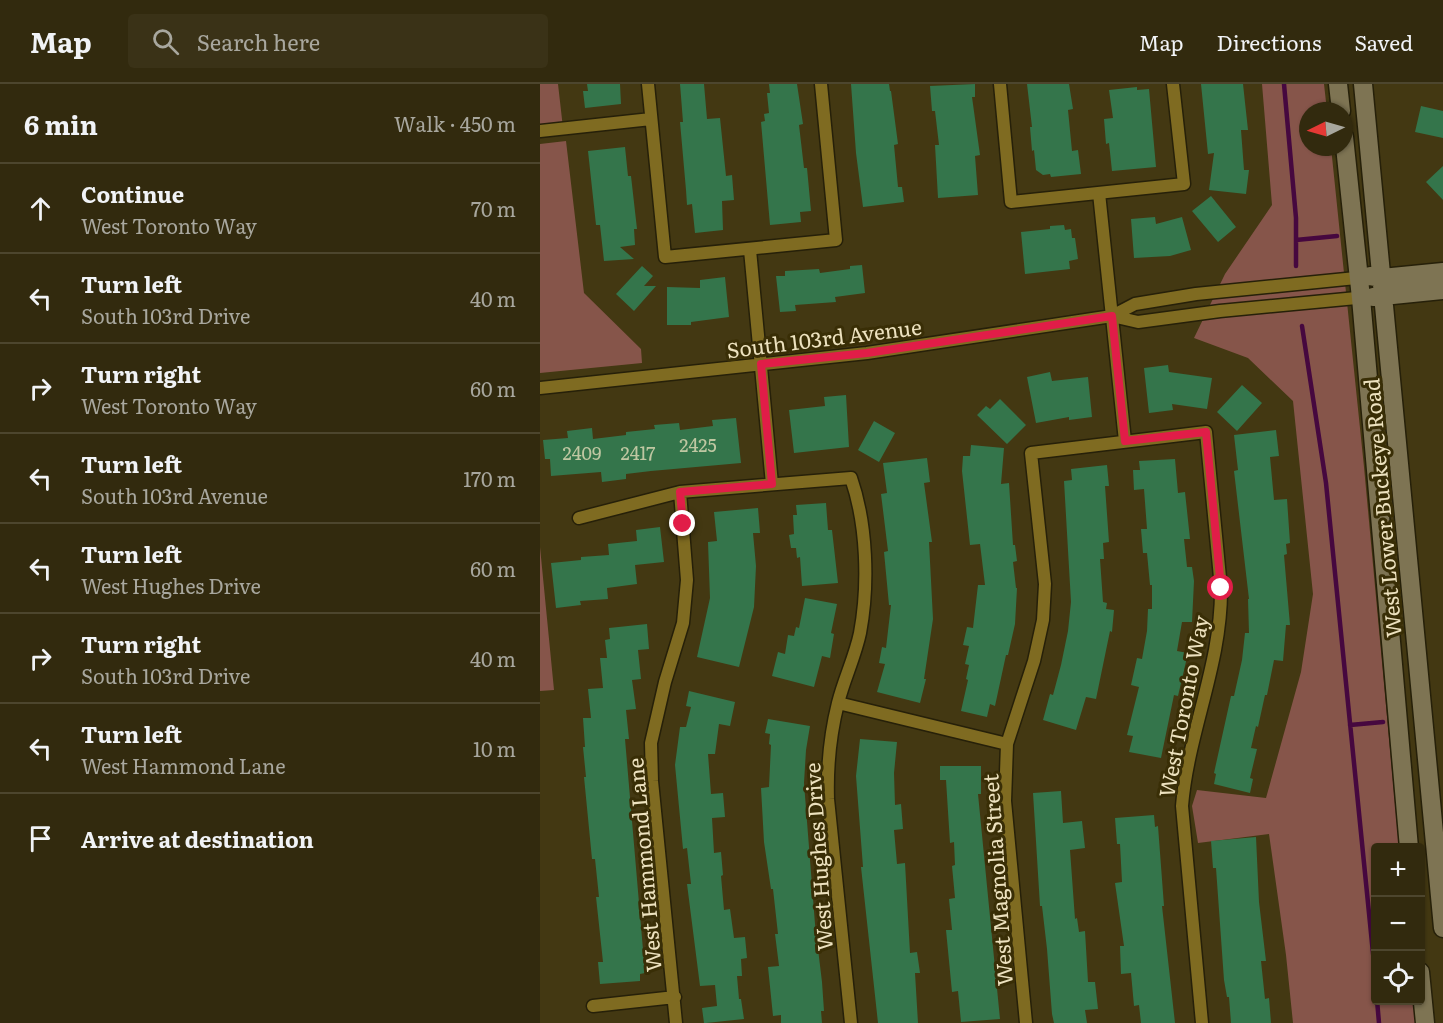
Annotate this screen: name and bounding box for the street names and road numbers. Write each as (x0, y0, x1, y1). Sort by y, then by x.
street label: South 103rd Avenue (725, 310, 923, 364)
street label: West Lower Buckeye Road (1354, 377, 1408, 639)
street label: West Toronto Way (1149, 612, 1215, 800)
street label: West Hammond Lane (618, 757, 668, 973)
street label: West Hughes Drive (795, 762, 839, 952)
street label: West Magnolia Street (973, 772, 1019, 987)

